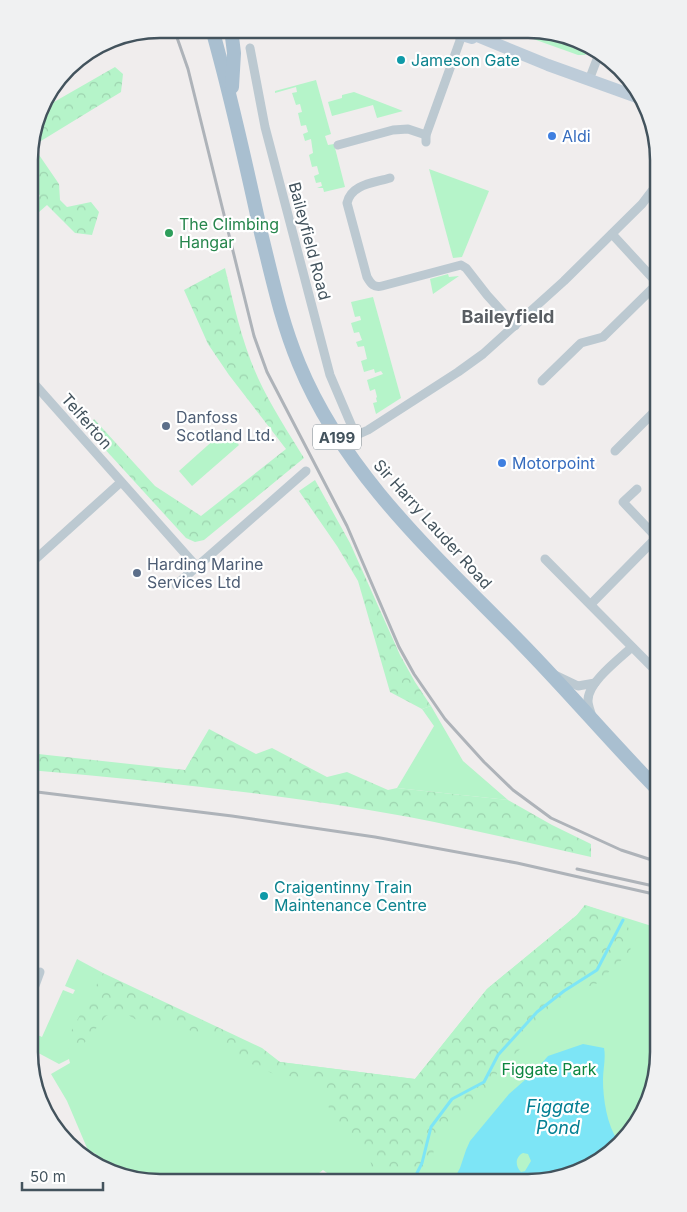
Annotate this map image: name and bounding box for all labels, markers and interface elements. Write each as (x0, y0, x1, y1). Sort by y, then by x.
place label: Jameson Gate (411, 50, 520, 70)
marker: Jameson Gate (395, 54, 407, 66)
place label: Aldi (562, 126, 591, 146)
marker: Aldi (546, 130, 558, 142)
street label: Baileyfield Road (285, 180, 335, 302)
place label: The Climbing Hangar (179, 214, 279, 252)
marker: The Climbing Hangar (163, 227, 175, 239)
district label: Baileyfield (462, 306, 554, 327)
street label: Telferton (57, 389, 117, 453)
place label: Danfoss Scotland Ltd. (176, 407, 275, 445)
marker: Danfoss Scotland Ltd. (160, 420, 172, 432)
road number: A199 (313, 424, 361, 450)
place label: Motorpoint (512, 453, 595, 473)
street label: Sir Harry Lauder Road (370, 455, 496, 593)
marker: Motorpoint (496, 457, 508, 469)
place label: Harding Marine Services Ltd (147, 554, 263, 592)
marker: Harding Marine Services Ltd (131, 567, 143, 579)
place label: Craigentinny Train Maintenance Centre (274, 877, 427, 915)
marker: Craigentinny Train Maintenance Centre (258, 890, 270, 902)
park label: Figgate Park (501, 1059, 597, 1079)
water label: Figgate Pond (526, 1096, 590, 1138)
scale bar (22, 1160, 104, 1192)
text: 50 m (30, 1167, 66, 1186)

